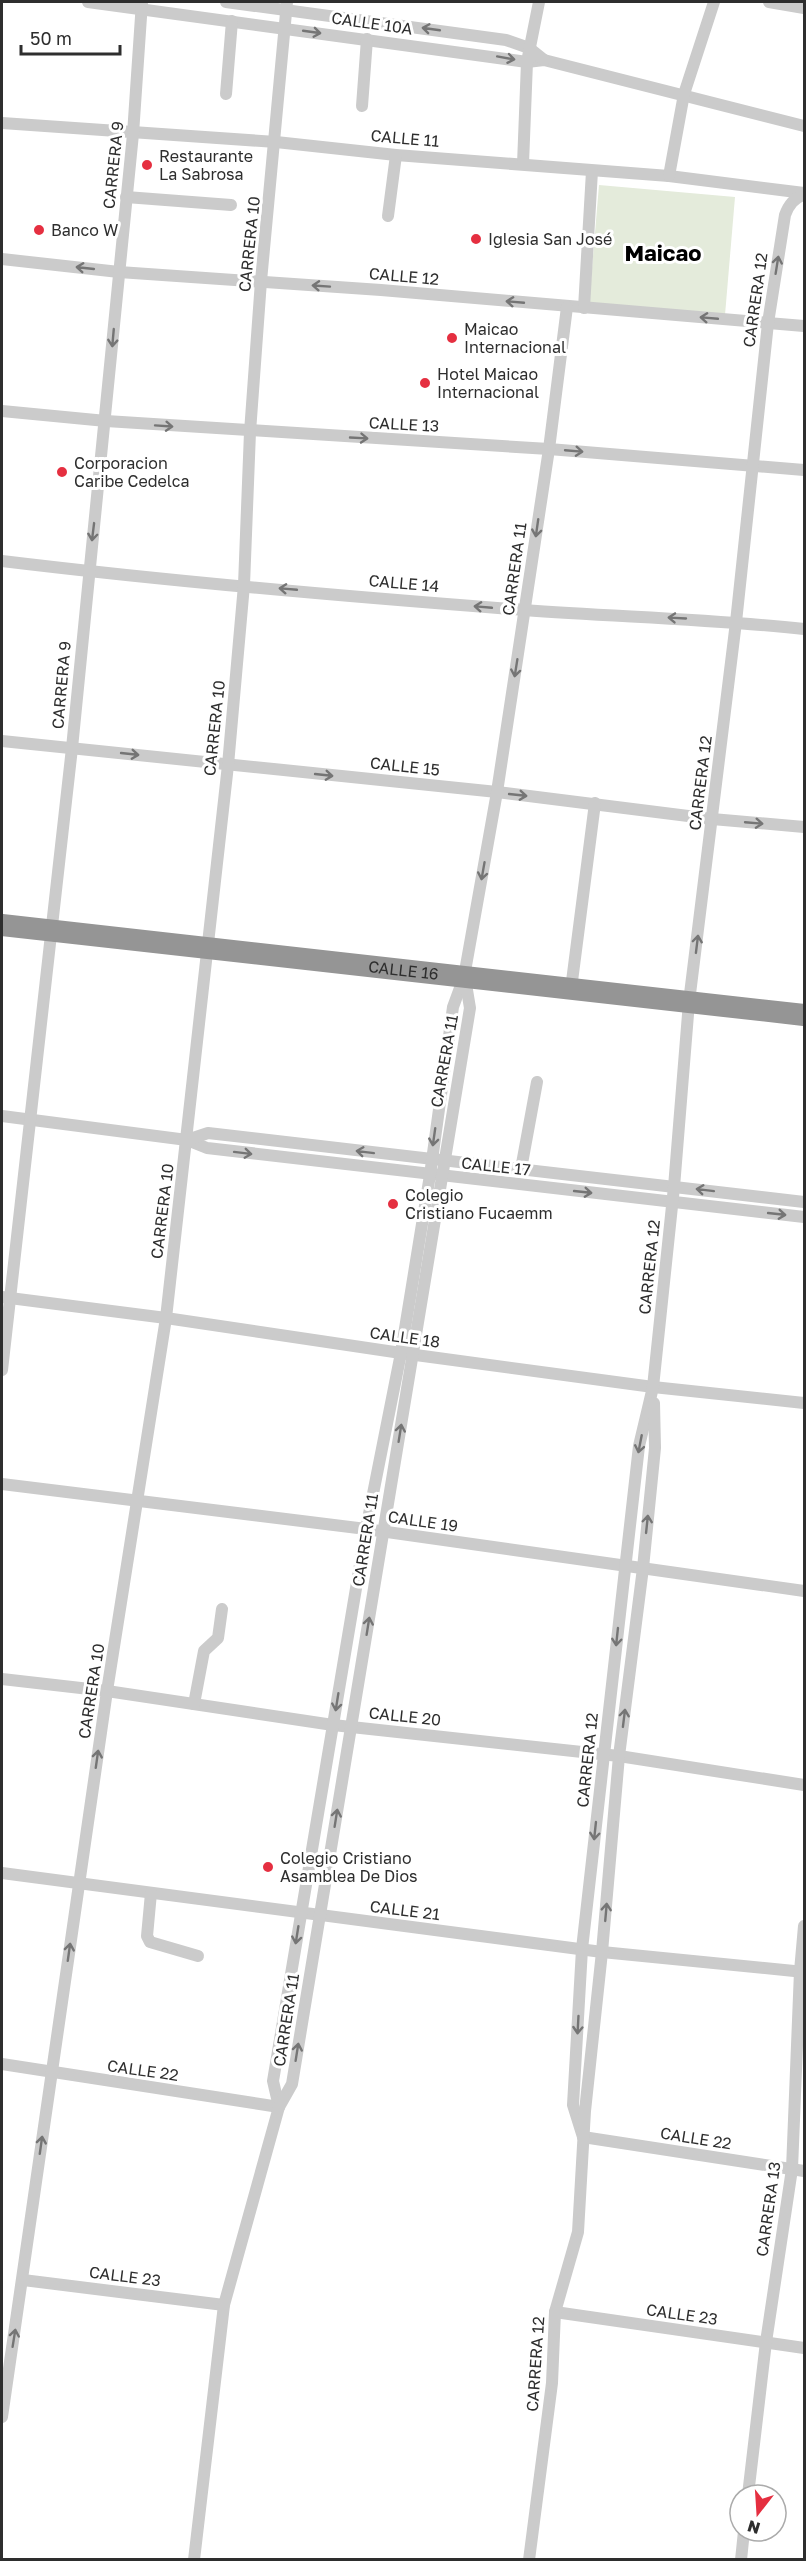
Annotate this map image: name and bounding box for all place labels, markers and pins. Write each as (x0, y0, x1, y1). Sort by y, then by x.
place label: Restaurante La Sabrosa (159, 146, 253, 184)
marker: Restaurante La Sabrosa (140, 158, 154, 172)
place label: Banco W (51, 220, 118, 240)
marker: Banco W (32, 223, 46, 237)
place label: Iglesia San José (488, 229, 612, 249)
marker: Iglesia San José (469, 232, 483, 246)
place label: Maicao Internacional (464, 319, 566, 357)
marker: Maicao Internacional (445, 331, 459, 345)
place label: Hotel Maicao Internacional (437, 364, 539, 402)
marker: Hotel Maicao Internacional (418, 376, 432, 390)
place label: Corporacion Caribe Cedelca (74, 453, 190, 491)
marker: Corporacion Caribe Cedelca (55, 465, 69, 479)
place label: Colegio Cristiano Fucaemm (405, 1185, 553, 1223)
marker: Colegio Cristiano Fucaemm (386, 1197, 400, 1211)
place label: Colegio Cristiano Asamblea De Dios (280, 1848, 418, 1886)
marker: Colegio Cristiano Asamblea De Dios (261, 1860, 275, 1874)

